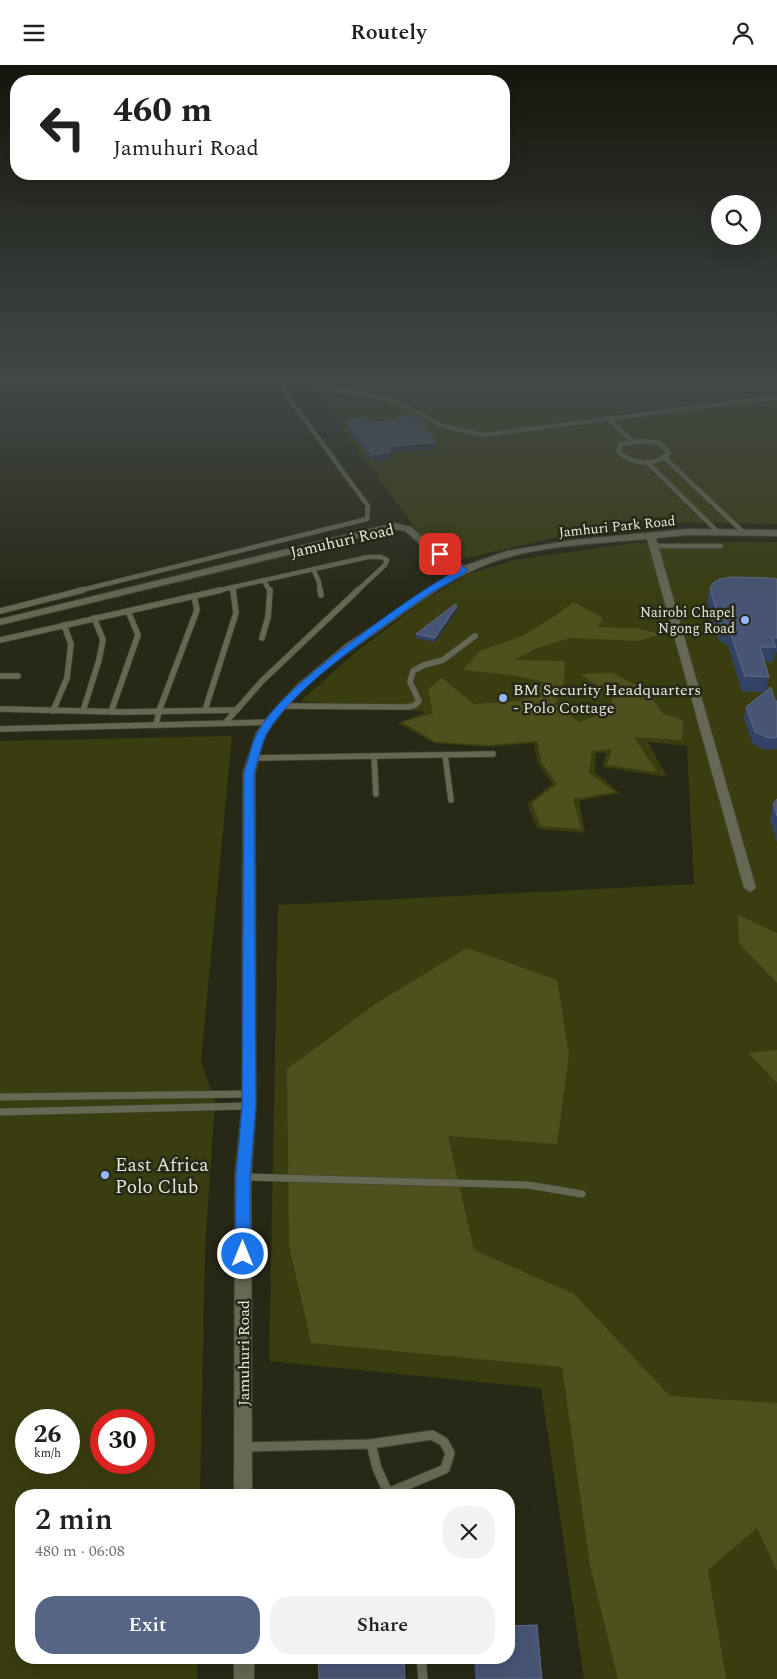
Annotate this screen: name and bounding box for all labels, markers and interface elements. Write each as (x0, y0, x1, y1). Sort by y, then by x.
text: Routely (350, 16, 427, 49)
icon: menu (20, 19, 48, 47)
icon: person (729, 19, 757, 47)
text: 460 m (113, 84, 212, 137)
icon: left (30, 95, 95, 160)
text: Jamuhuri Road (113, 132, 259, 165)
map controls (711, 195, 761, 245)
button: search (711, 195, 761, 245)
street label: Jamhuri Park Road (558, 510, 677, 543)
street label: Jamuhuri Road (288, 517, 397, 565)
pin (419, 533, 461, 575)
icon: arrive (426, 540, 454, 568)
place label: Nairobi Chapel Ngong Road (640, 602, 735, 639)
marker: Nairobi Chapel Ngong Road (739, 614, 751, 626)
place label: BM Security Headquarters - Polo Cottage (513, 678, 701, 720)
marker: BM Security Headquarters - Polo Cottage (497, 692, 509, 704)
place label: East Africa Polo Club (115, 1151, 209, 1202)
marker: East Africa Polo Club (99, 1169, 111, 1181)
position arrow (216, 1227, 268, 1279)
street label: Jamuhuri Road (232, 1300, 256, 1406)
speed limit sign: 30 (90, 1409, 155, 1474)
text: 26 (33, 1416, 62, 1454)
text: km/h (34, 1444, 61, 1463)
text: 2 min (35, 1497, 113, 1543)
button: close (443, 1506, 495, 1558)
text: 480 m · 06:08 (35, 1539, 125, 1563)
button: Exit (35, 1596, 260, 1654)
button: Share (270, 1596, 495, 1654)

